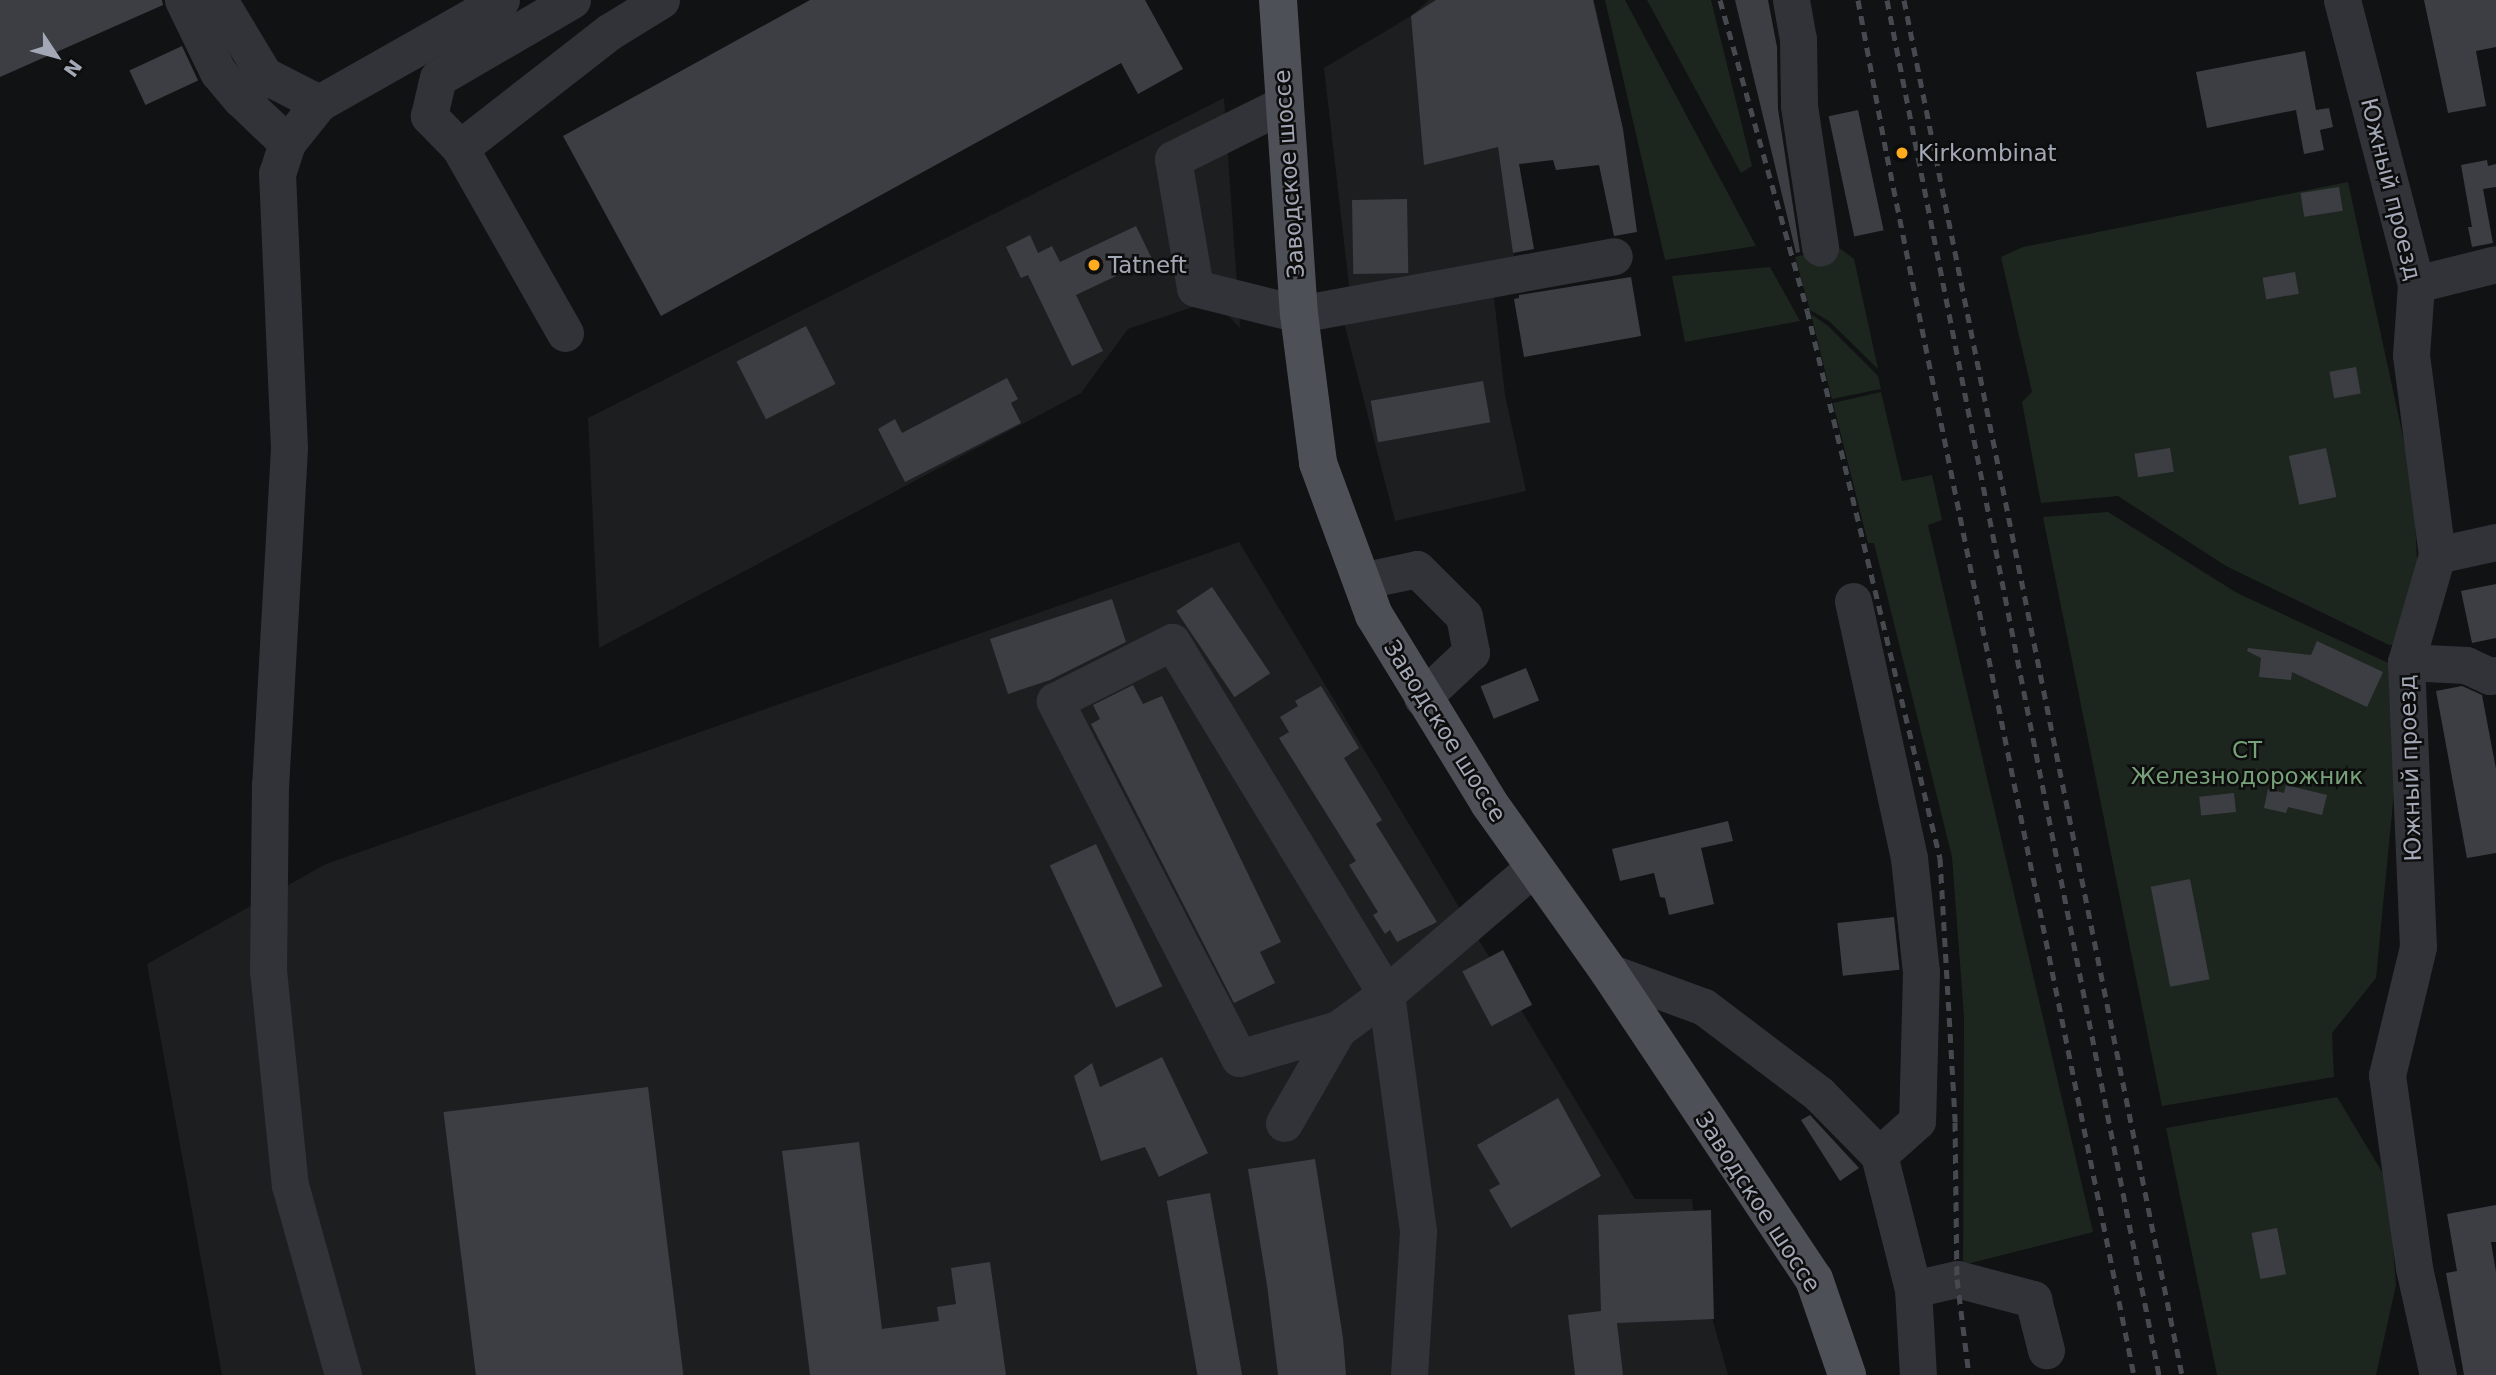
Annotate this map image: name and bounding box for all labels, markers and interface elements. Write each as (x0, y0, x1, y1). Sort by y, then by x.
north arrow (21, 21, 91, 91)
text: N (59, 55, 87, 81)
street label: Заводское шоссе (1268, 69, 1310, 279)
street label: Южный проезд (2355, 95, 2427, 283)
place label: Kirkombinat (1918, 139, 2057, 167)
marker: Kirkombinat (1892, 143, 1912, 163)
place label: Tatneft (1108, 251, 1187, 279)
marker: Tatneft (1086, 257, 1102, 273)
street label: Заводское шоссе (1378, 635, 1512, 827)
street label: Южный проезд (2393, 674, 2427, 862)
park label: СТ Железнодорожник (2131, 736, 2363, 790)
street label: Заводское шоссе (1690, 1107, 1826, 1297)

